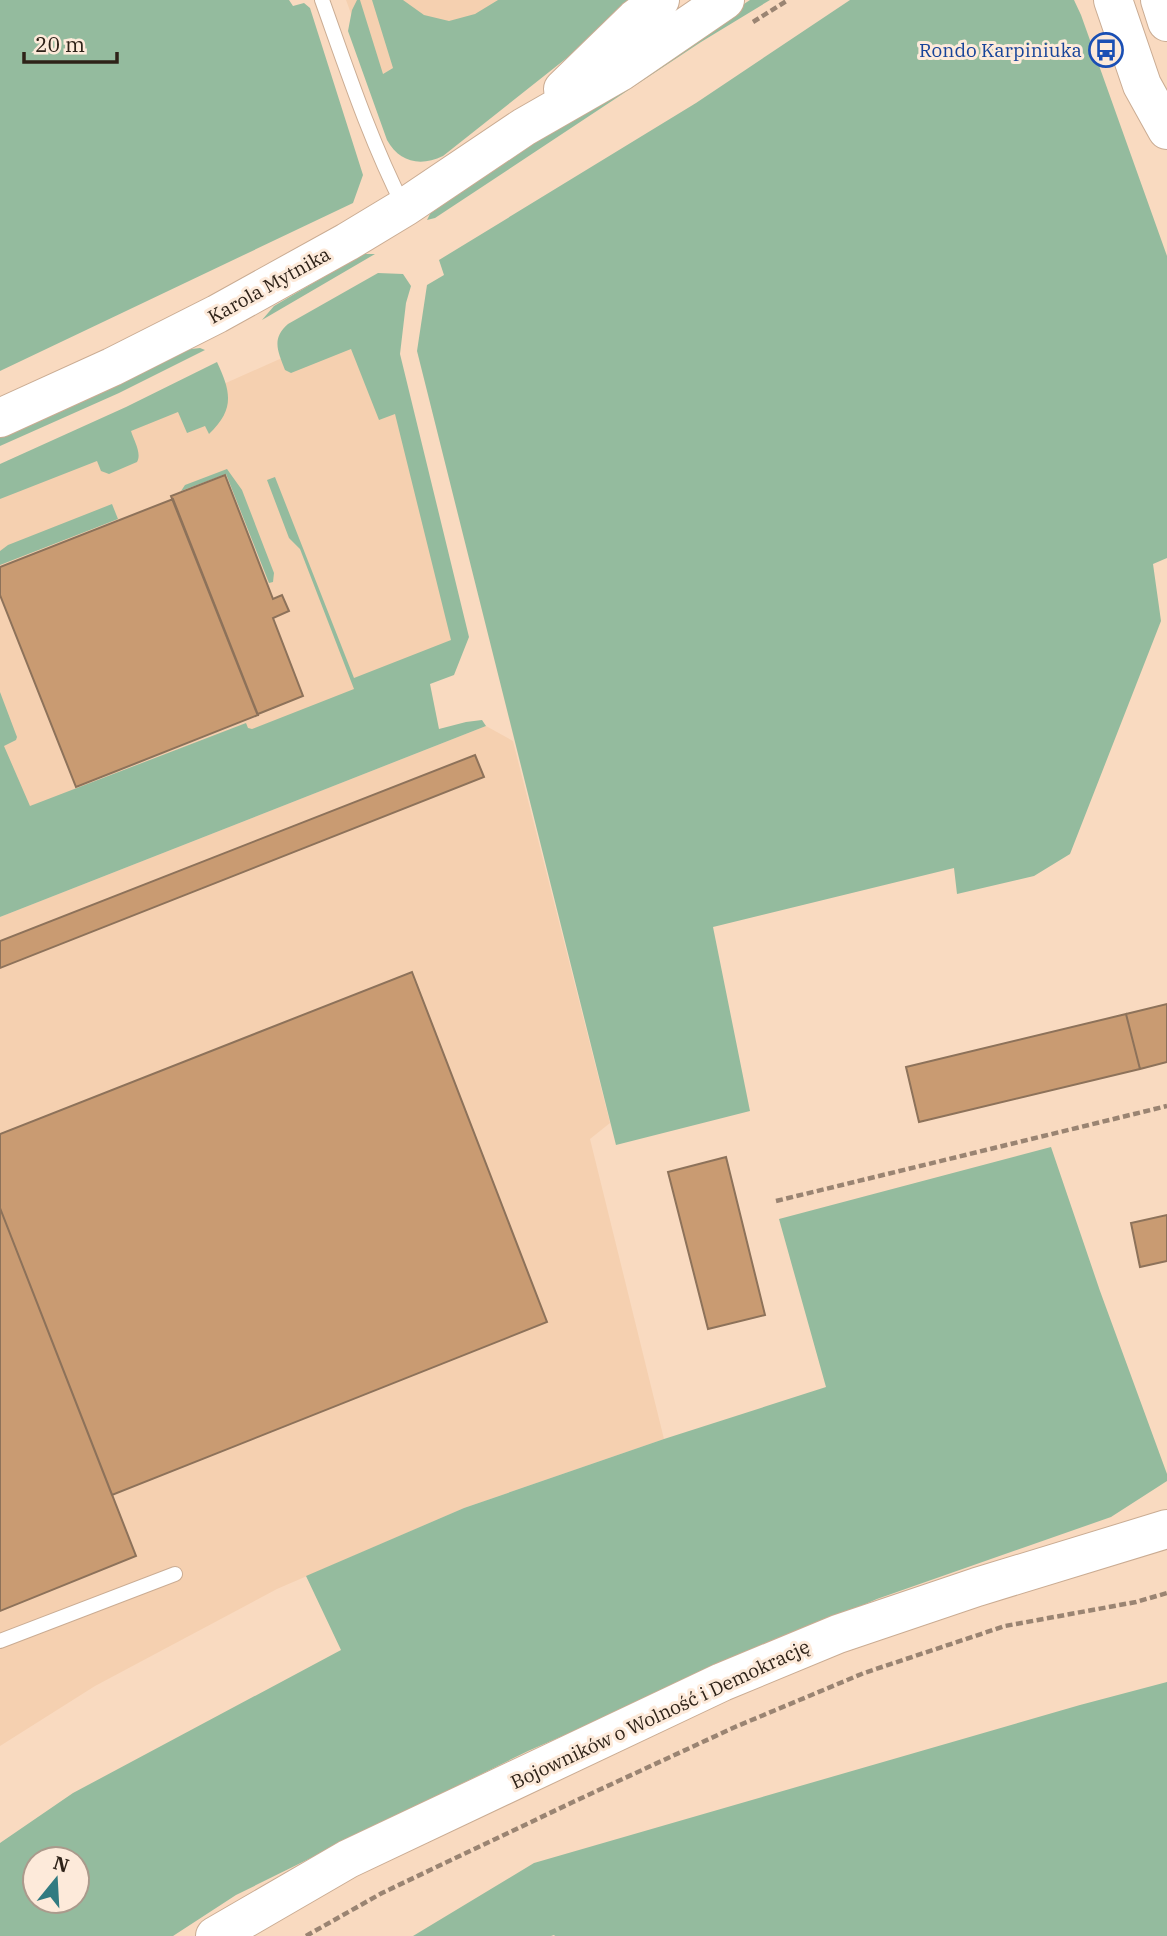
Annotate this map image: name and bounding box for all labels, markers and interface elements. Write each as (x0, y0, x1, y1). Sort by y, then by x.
scale bar (24, 21, 117, 65)
text: 20 m (35, 30, 85, 58)
bus stop icon: Rondo Karpiniuka (1087, 31, 1125, 69)
place label: Rondo Karpiniuka (919, 38, 1082, 62)
street label: Karola Mytnika (204, 241, 334, 329)
street label: Bojowników o Wolność i Demokrację (507, 1634, 813, 1794)
north arrow (21, 1845, 91, 1915)
text: N (50, 1850, 72, 1878)

